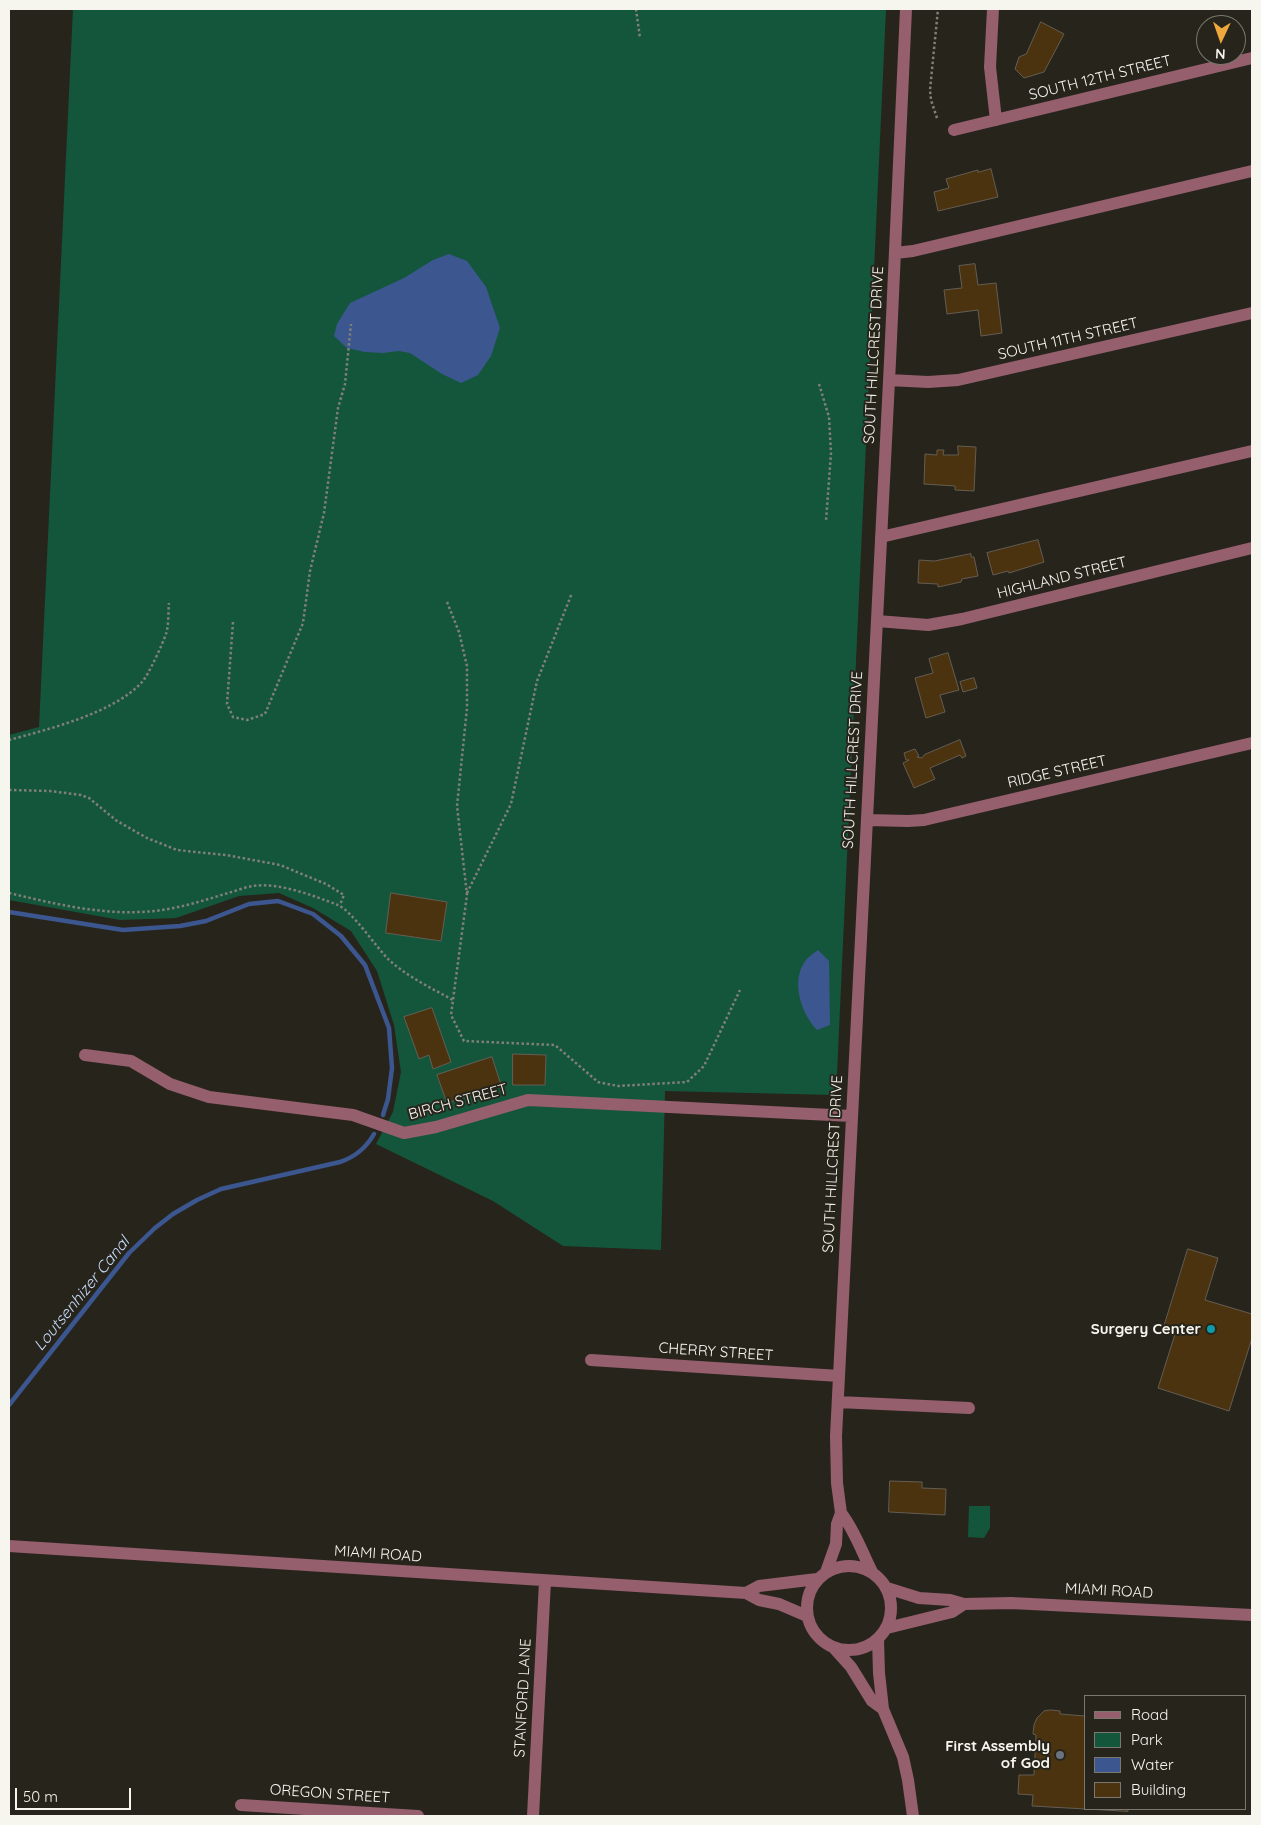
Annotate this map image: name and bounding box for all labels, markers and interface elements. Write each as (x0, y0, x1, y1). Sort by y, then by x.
north arrow (1196, 15, 1246, 65)
text: N (1215, 45, 1226, 63)
street label: SOUTH 12TH STREET (1027, 52, 1173, 104)
street label: SOUTH HILLCREST DRIVE (860, 266, 888, 444)
street label: SOUTH 11TH STREET (996, 314, 1140, 364)
street label: HIGHLAND STREET (995, 553, 1129, 603)
street label: SOUTH HILLCREST DRIVE (839, 671, 867, 849)
street label: RIDGE STREET (1006, 752, 1108, 792)
street label: SOUTH HILLCREST DRIVE (819, 1075, 847, 1253)
street label: BIRCH STREET (407, 1080, 509, 1124)
water label: Loutsenhizer Canal (30, 1233, 134, 1355)
place label: Surgery Center (1091, 1320, 1201, 1338)
marker: Surgery Center (1205, 1323, 1217, 1335)
street label: CHERRY STREET (658, 1339, 774, 1365)
street label: MIAMI ROAD (334, 1542, 422, 1566)
street label: MIAMI ROAD (1065, 1580, 1153, 1602)
street label: STANFORD LANE (511, 1638, 535, 1758)
legend (1084, 1695, 1246, 1810)
text: Road (1131, 1705, 1168, 1724)
text: Park (1131, 1730, 1163, 1749)
place label: First Assembly of God (945, 1737, 1050, 1772)
marker: First Assembly of God (1054, 1749, 1066, 1761)
text: Water (1131, 1755, 1174, 1774)
scale bar (18, 1778, 134, 1810)
text: Building (1131, 1780, 1186, 1799)
street label: OREGON STREET (269, 1781, 391, 1807)
text: 50 m (23, 1787, 58, 1806)

